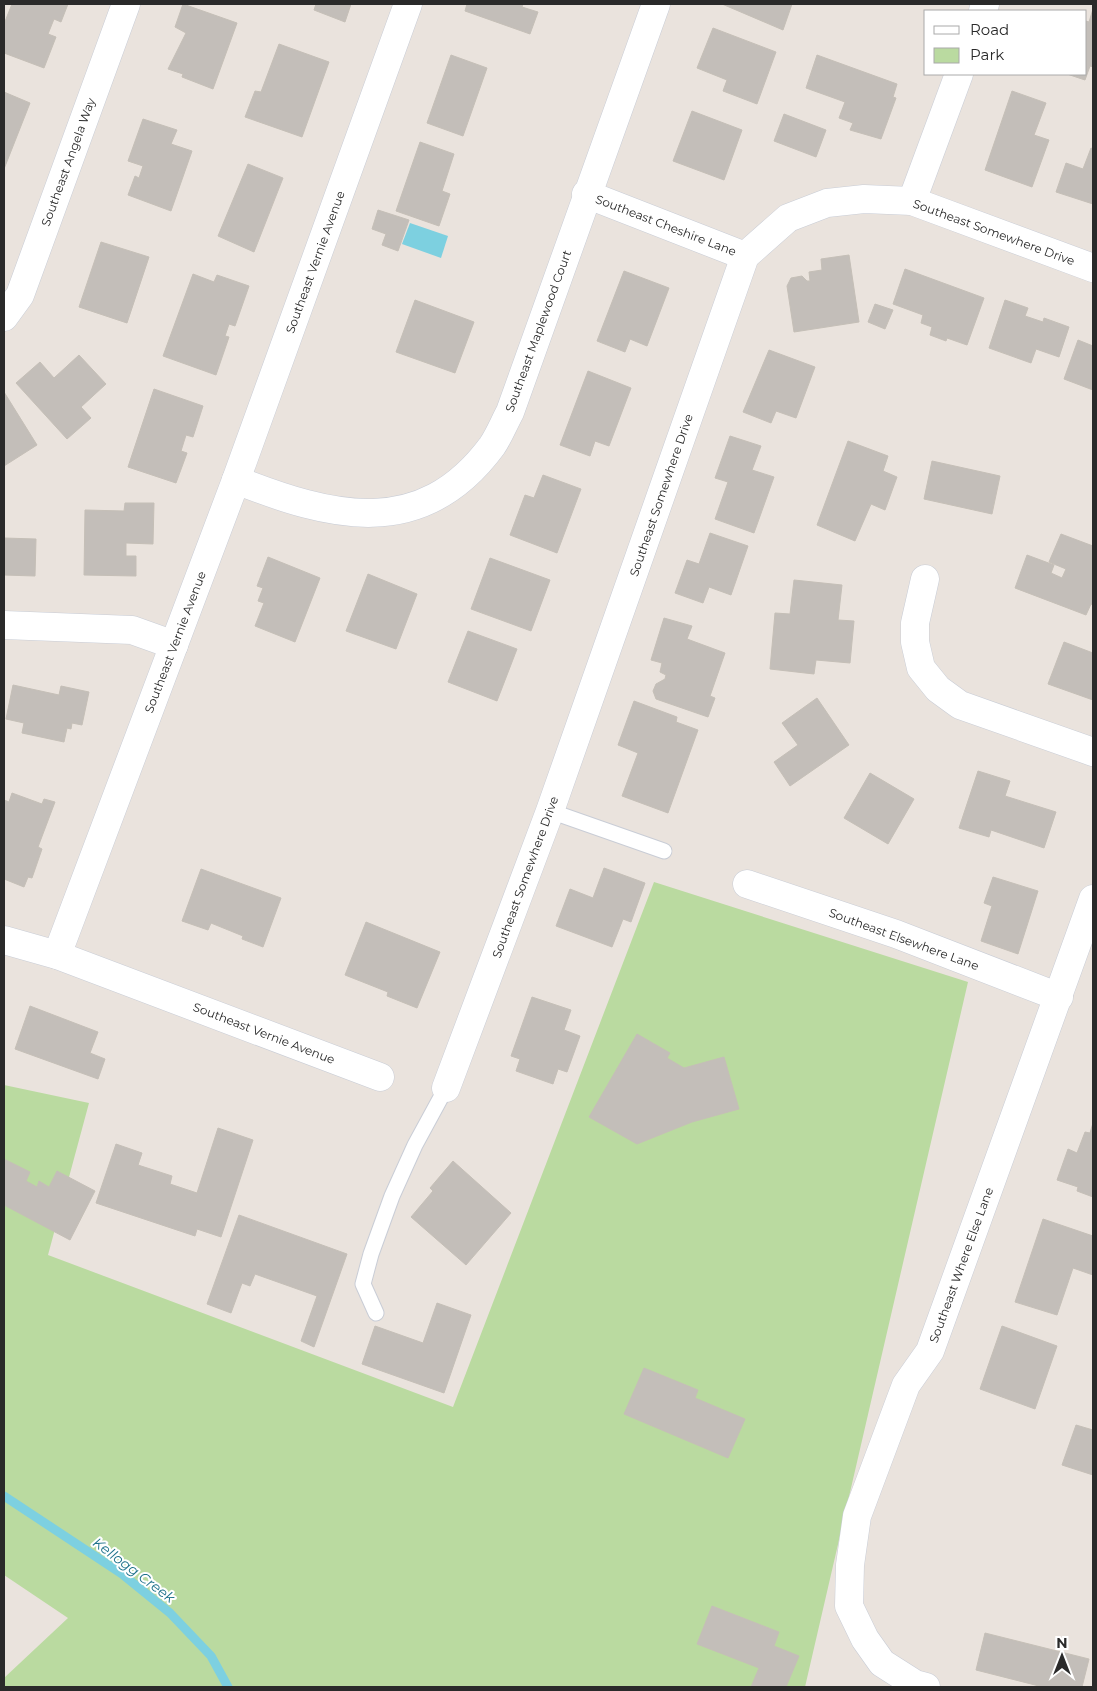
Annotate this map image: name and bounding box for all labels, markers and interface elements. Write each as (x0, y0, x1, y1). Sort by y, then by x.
legend (924, 10, 1087, 75)
text: Road (970, 20, 1009, 39)
text: Park (970, 45, 1004, 64)
street label: Southeast Angela Way (38, 95, 98, 228)
street label: Southeast Vernie Avenue (282, 189, 348, 335)
street label: Southeast Cheshire Lane (593, 191, 739, 259)
street label: Southeast Somewhere Drive (911, 196, 1077, 268)
street label: Southeast Maplewood Court (502, 248, 574, 414)
street label: Southeast Somewhere Drive (626, 412, 696, 578)
street label: Southeast Vernie Avenue (141, 569, 209, 715)
street label: Southeast Somewhere Drive (489, 794, 561, 960)
street label: Southeast Elsewhere Lane (827, 905, 981, 973)
street label: Southeast Vernie Avenue (191, 999, 337, 1067)
street label: Southeast Where Else Lane (926, 1185, 996, 1345)
water label: Kellogg Creek (89, 1533, 179, 1607)
north arrow (1037, 1631, 1087, 1681)
text: N (1056, 1634, 1068, 1652)

